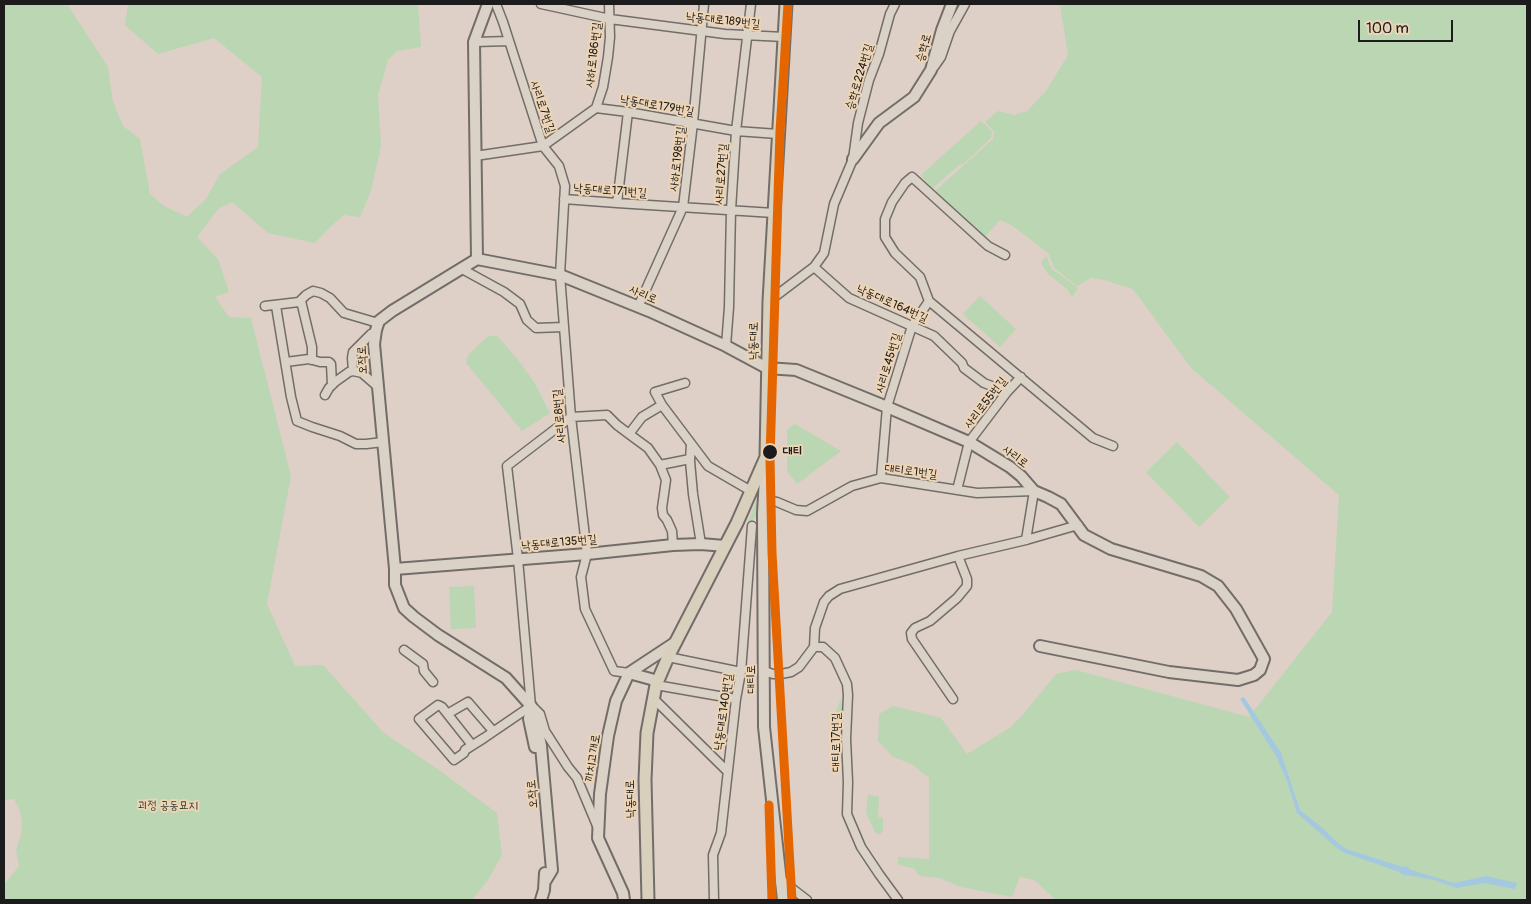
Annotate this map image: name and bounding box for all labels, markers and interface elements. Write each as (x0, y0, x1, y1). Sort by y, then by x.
street label: 낙동대로189번길 (685, 10, 761, 32)
scale bar (1361, 10, 1456, 42)
text: 100 m (1366, 19, 1409, 38)
street label: 사하로186번길 (583, 21, 605, 89)
street label: 승학로 (913, 32, 935, 64)
street label: 승학로224번길 (843, 42, 877, 112)
street label: 사리로7번길 (526, 79, 558, 135)
street label: 낙동대로179번길 (619, 92, 695, 120)
street label: 사하로198번길 (667, 126, 689, 192)
street label: 사리로27번길 (713, 143, 731, 205)
street label: 낙동대로171번길 (573, 181, 647, 201)
street label: 낙동대로164번길 (854, 282, 930, 326)
street label: 사리로 (627, 283, 659, 307)
street label: 낙동대로 (746, 322, 762, 360)
street label: 사리로45번길 (873, 331, 905, 395)
street label: 오작로 (355, 345, 371, 375)
street label: 사리로55번길 (961, 374, 1011, 432)
street label: 사리로8번길 (550, 388, 570, 444)
marker: 대티 (761, 443, 779, 461)
street label: 사리로 (999, 443, 1031, 471)
place label: 대티 (783, 445, 802, 459)
street label: 대티로1번길 (884, 462, 938, 482)
street label: 낙동대로135번길 (521, 533, 597, 553)
street label: 대티로 (745, 665, 759, 693)
street label: 낙동대로140번길 (711, 672, 737, 752)
street label: 대티로17번길 (830, 712, 844, 772)
street label: 까치고개로 (582, 733, 604, 783)
street label: 오작로 (525, 779, 541, 809)
street label: 낙동대로 (623, 780, 639, 818)
park label: 괴정 공동묘지 (138, 799, 198, 813)

